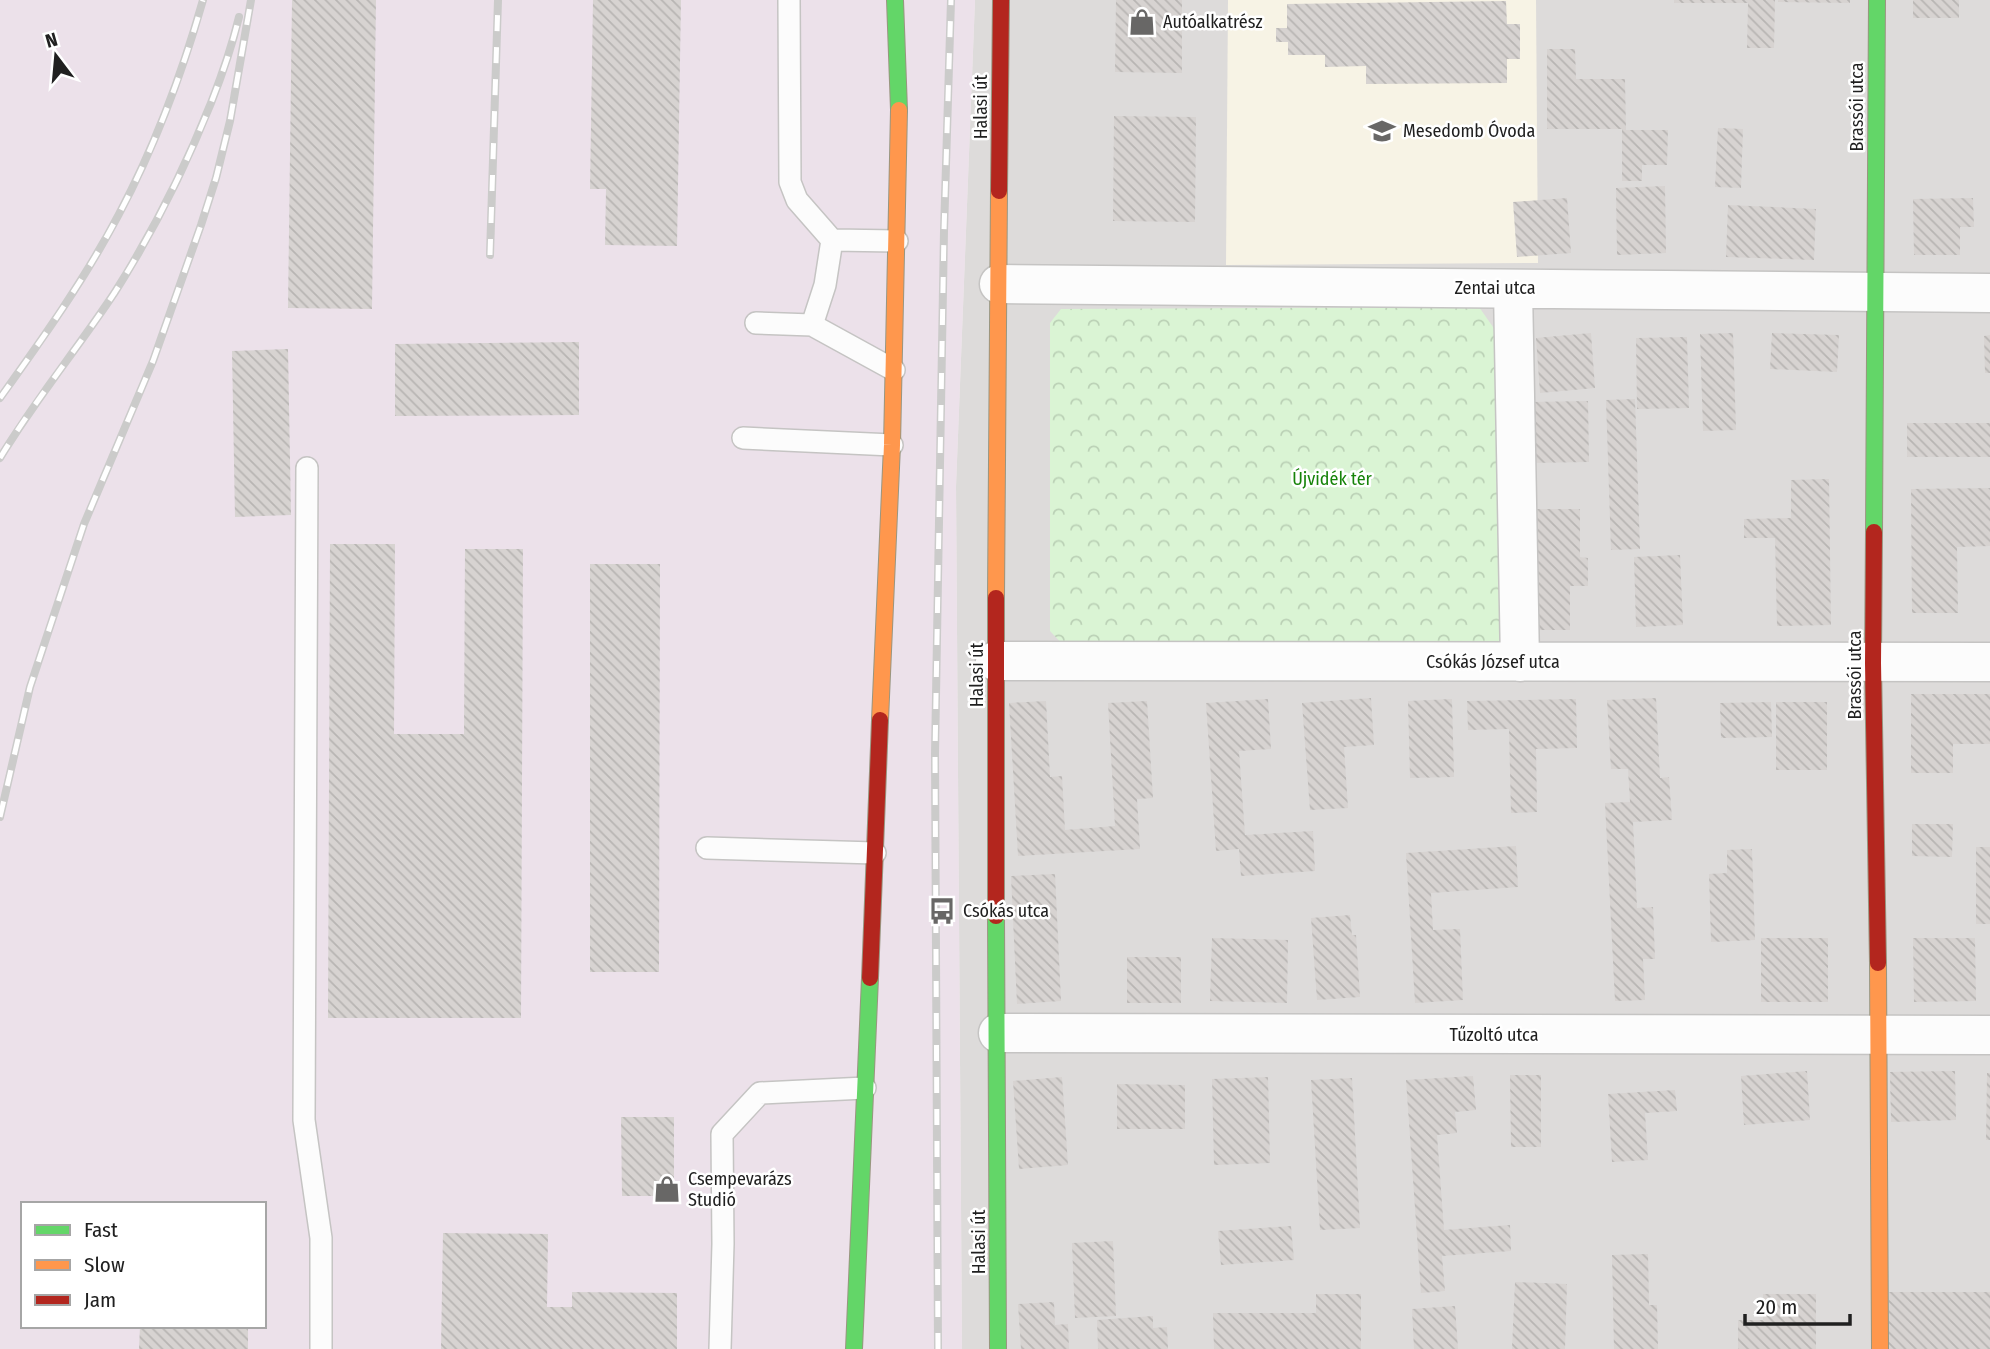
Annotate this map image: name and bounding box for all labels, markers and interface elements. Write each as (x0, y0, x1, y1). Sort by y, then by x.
shop icon: Autóalkatrész (1127, 7, 1157, 37)
place label: Autóalkatrész (1163, 11, 1263, 33)
north arrow (21, 21, 91, 91)
text: N (43, 28, 60, 53)
street label: Brassói utca (1846, 62, 1868, 152)
street label: Halasi út (970, 75, 992, 139)
school or university icon: Mesedomb Óvoda (1367, 116, 1397, 146)
place label: Mesedomb Óvoda (1403, 120, 1535, 142)
street label: Zentai utca (1454, 277, 1536, 299)
park label: Újvidék tér (1292, 467, 1373, 490)
street label: Brassói utca (1844, 630, 1866, 720)
street label: Halasi út (966, 643, 988, 707)
street label: Csókás József utca (1426, 651, 1560, 673)
bus stop icon: Csókás utca (927, 896, 957, 926)
place label: Csókás utca (963, 900, 1049, 922)
street label: Tűzoltó utca (1450, 1024, 1539, 1046)
place label: Csempevarázs Studió (688, 1168, 792, 1211)
shop icon: Csempevarázs Studió (652, 1174, 682, 1204)
legend (21, 1202, 266, 1328)
street label: Halasi út (968, 1210, 990, 1274)
text: Fast (84, 1217, 118, 1243)
text: Slow (84, 1252, 125, 1278)
scale bar (1745, 1282, 1850, 1326)
text: Jam (84, 1287, 116, 1313)
text: 20 m (1756, 1294, 1797, 1320)

